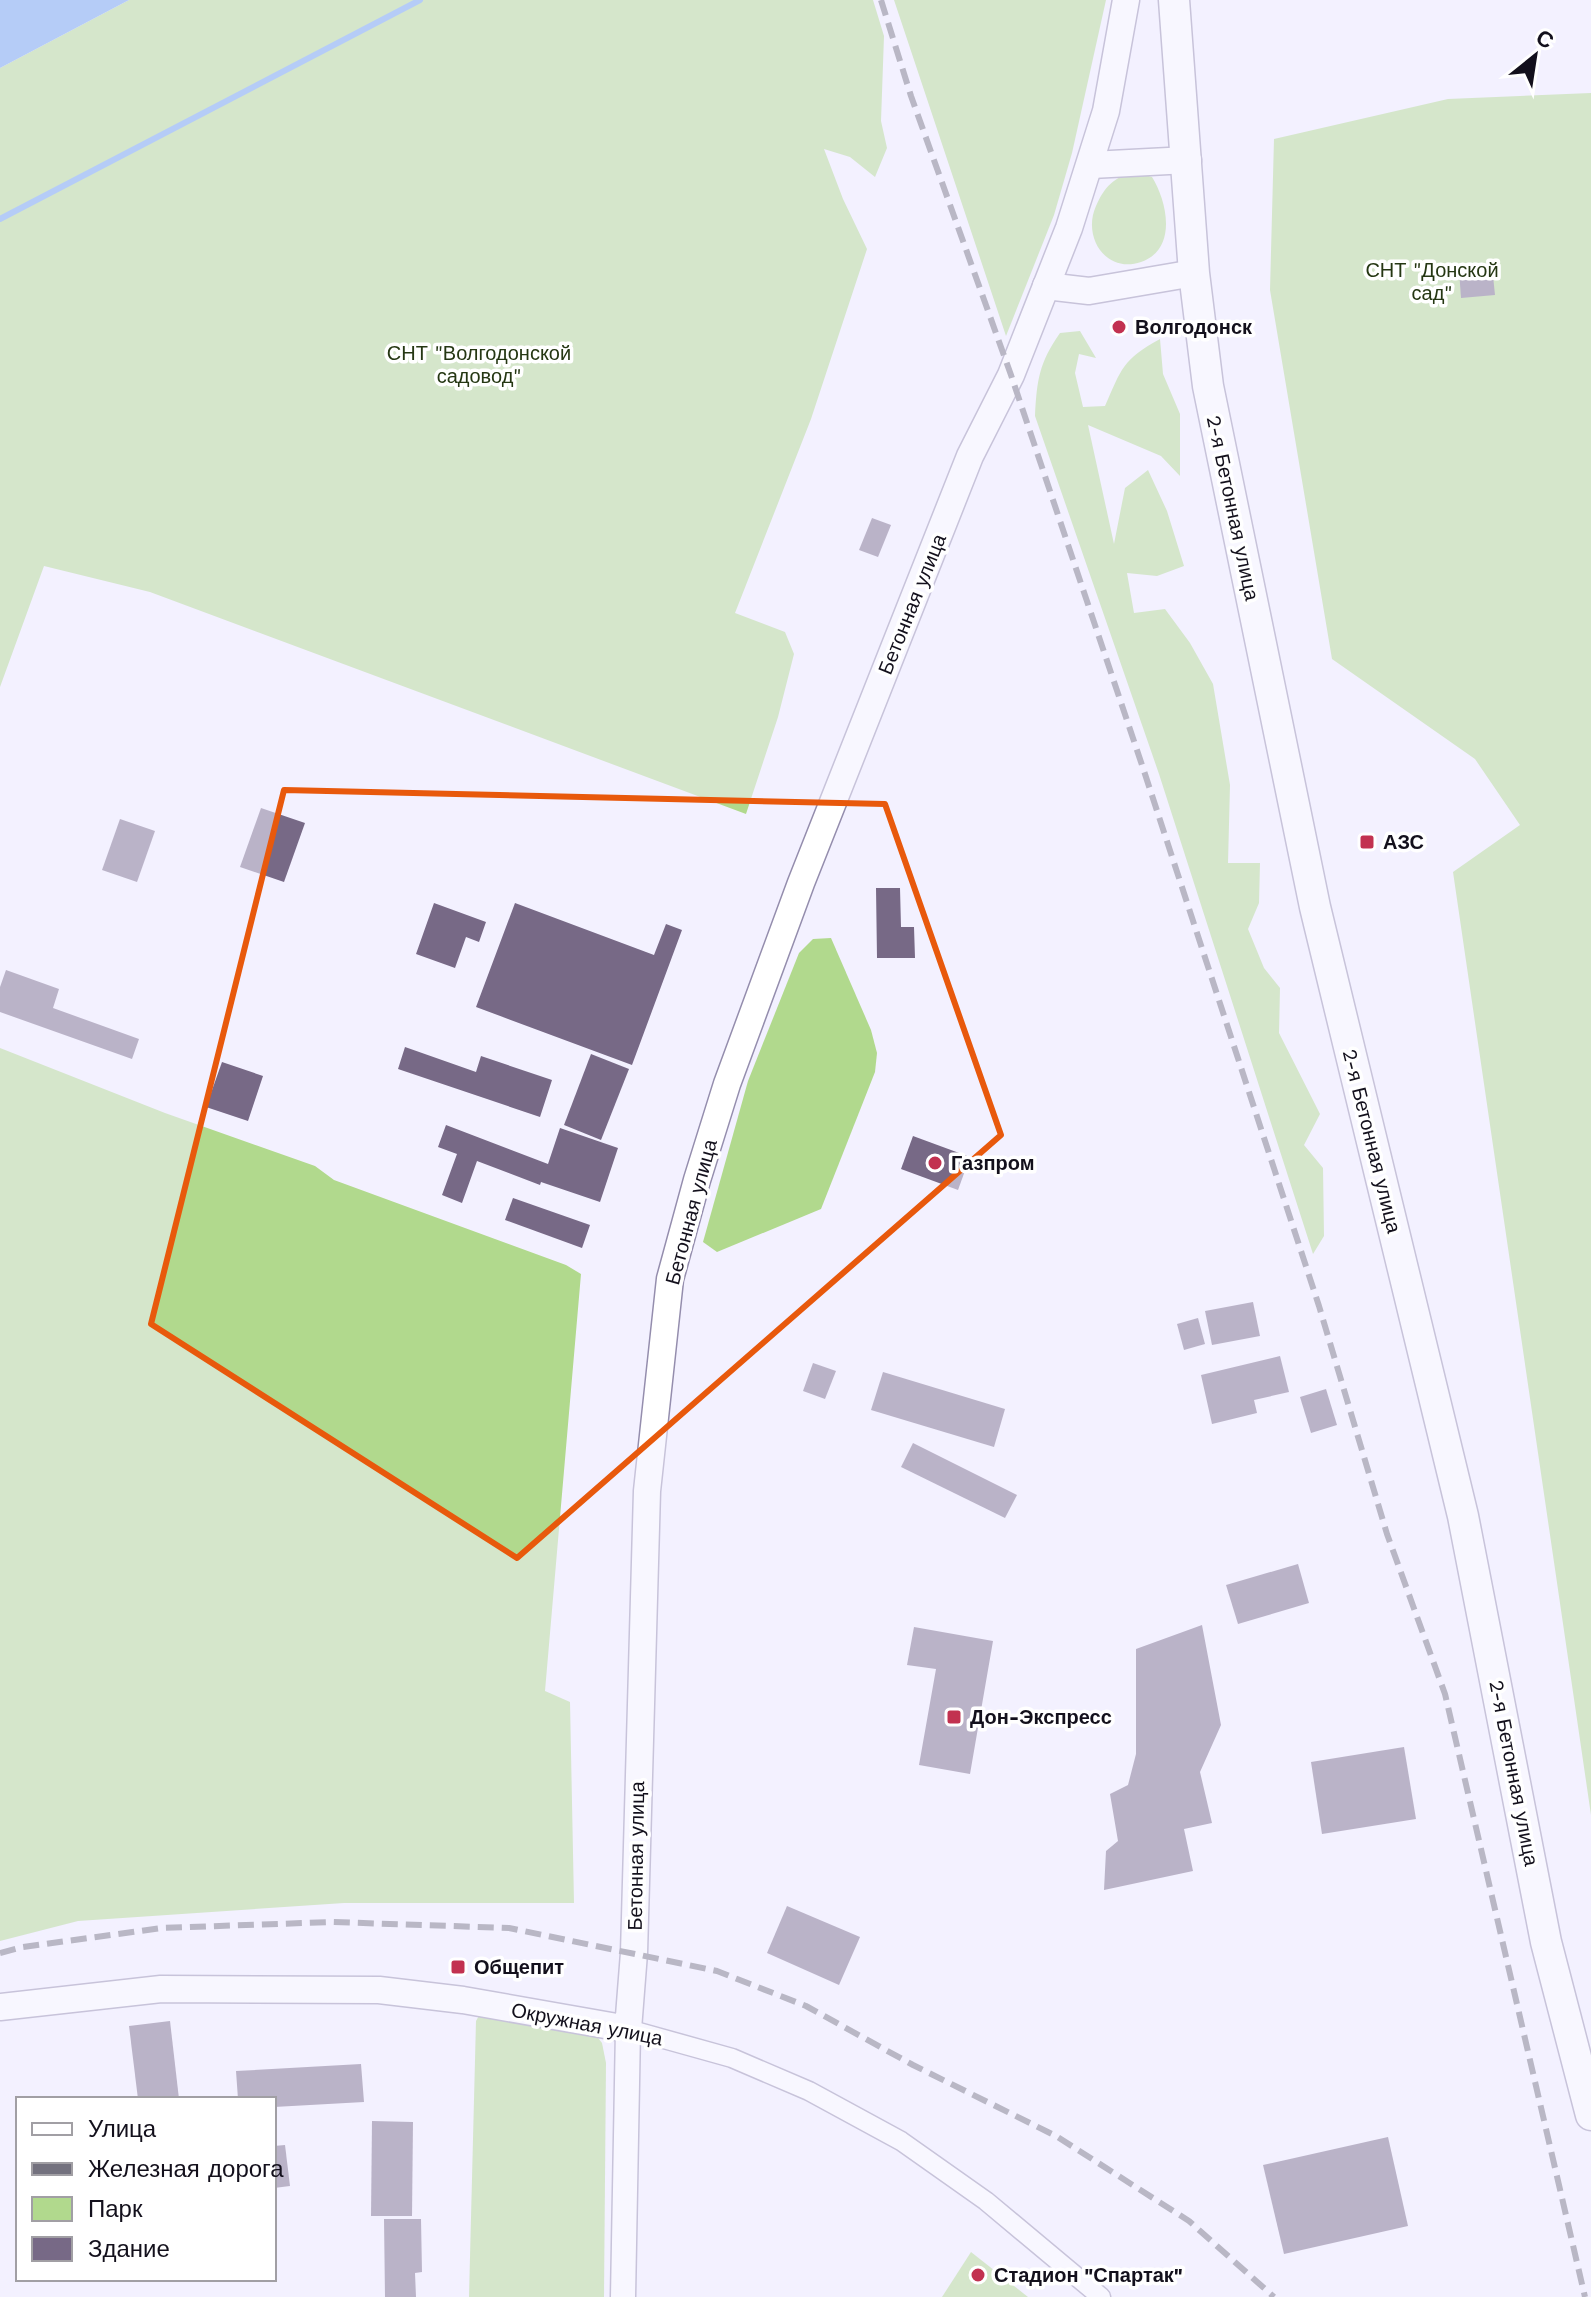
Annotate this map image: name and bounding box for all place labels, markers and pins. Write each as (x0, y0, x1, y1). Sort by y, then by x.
place label: Волгодонск (1135, 315, 1253, 339)
marker: Волгодонск (1110, 318, 1128, 336)
place label: АЗС (1383, 830, 1424, 854)
marker: АЗС (1358, 833, 1376, 851)
place label: Газпром (951, 1151, 1034, 1175)
marker: Газпром (926, 1154, 944, 1172)
place label: Дон-Экспресс (970, 1705, 1112, 1729)
marker: Дон-Экспресс (945, 1708, 963, 1726)
place label: Общепит (474, 1955, 564, 1979)
marker: Общепит (449, 1958, 467, 1976)
place label: Стадион "Спартак" (994, 2263, 1183, 2287)
marker: Стадион "Спартак" (969, 2266, 987, 2284)

